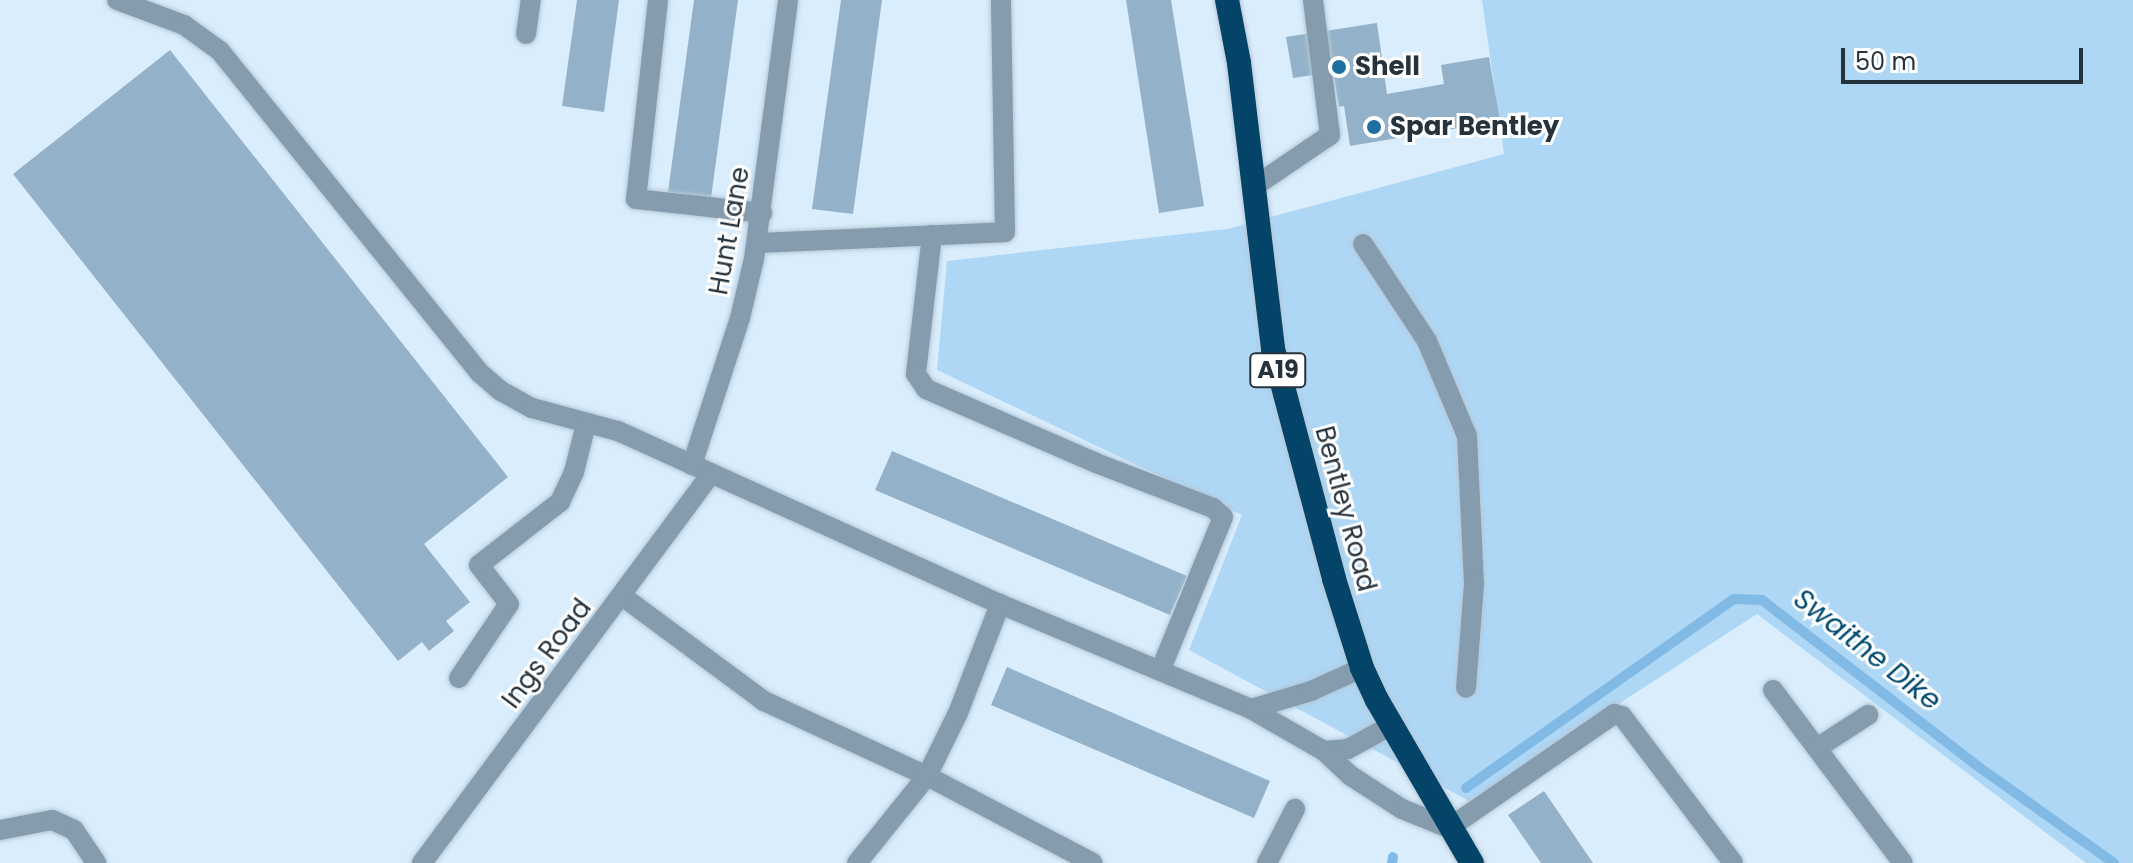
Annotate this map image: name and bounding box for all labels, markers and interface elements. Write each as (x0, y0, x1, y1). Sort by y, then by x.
scale bar (1845, 32, 2087, 82)
text: 50 m (1855, 45, 1916, 78)
place label: Shell (1355, 51, 1420, 83)
marker: Shell (1330, 58, 1348, 76)
place label: Spar Bentley (1390, 111, 1559, 143)
marker: Spar Bentley (1365, 118, 1383, 136)
street label: Hunt Lane (703, 165, 757, 297)
road number: A19 (1248, 350, 1308, 390)
street label: Bentley Road (1308, 423, 1382, 595)
water label: Swaithe Dike (1787, 582, 1947, 718)
street label: Ings Road (496, 593, 598, 715)

